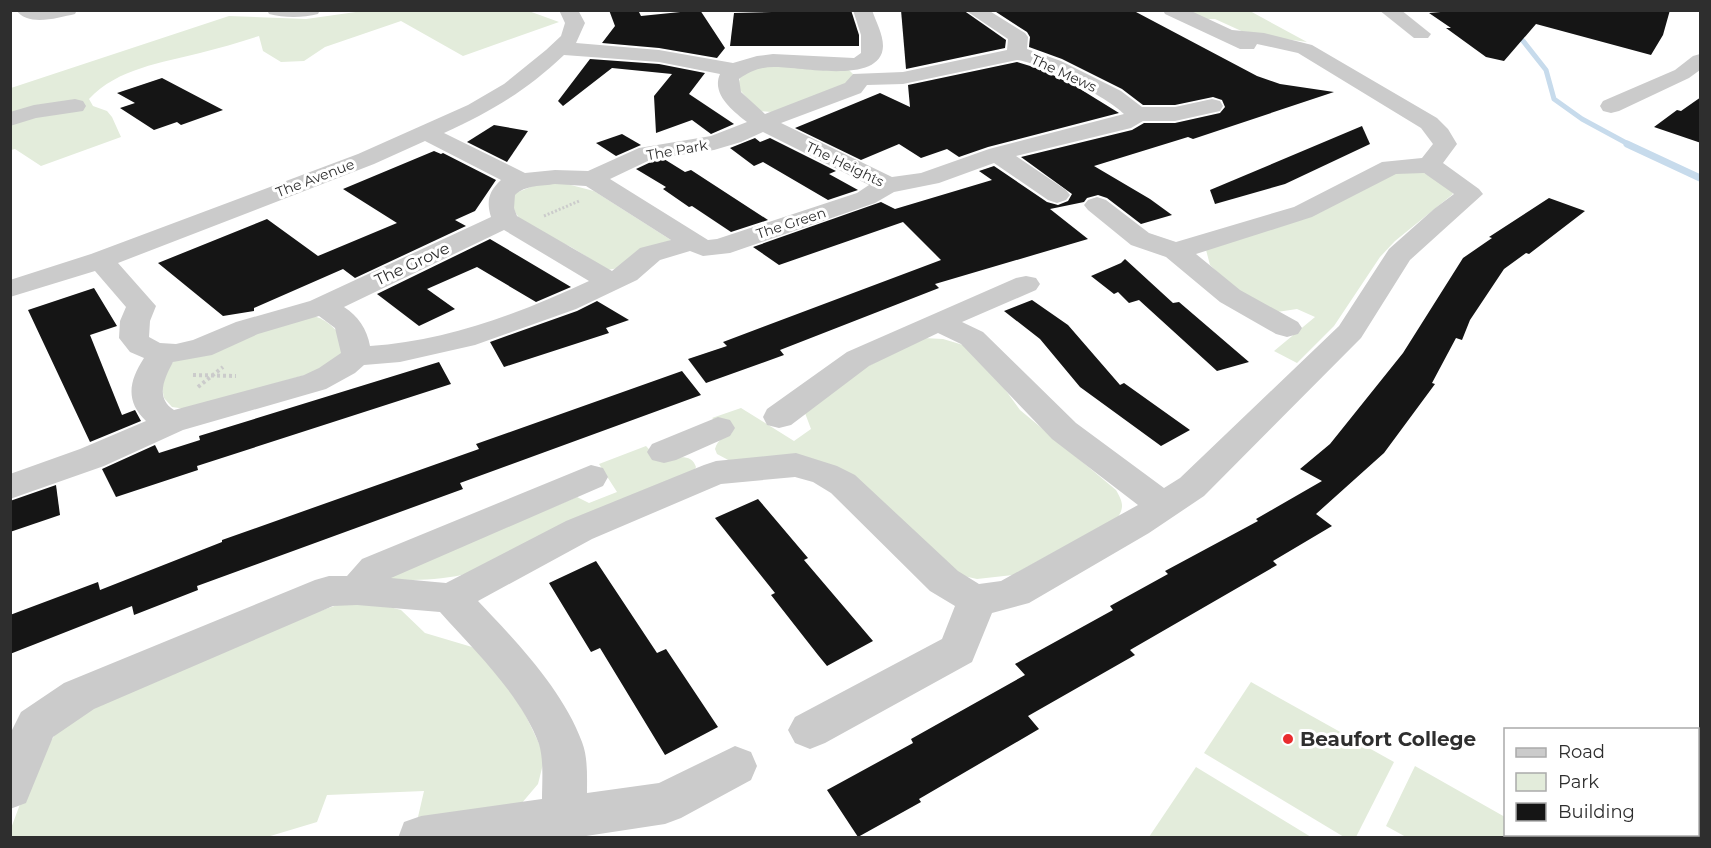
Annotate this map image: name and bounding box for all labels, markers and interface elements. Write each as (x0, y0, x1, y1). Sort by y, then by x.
street label: The Mews (1028, 50, 1100, 96)
street label: The Park (645, 136, 710, 164)
street label: The Heights (803, 137, 887, 191)
street label: The Avenue (273, 155, 357, 201)
street label: The Green (754, 203, 828, 243)
street label: The Grove (372, 238, 452, 290)
place label: Beaufort College (1300, 727, 1476, 751)
legend (1504, 728, 1699, 836)
marker: Beaufort College (1281, 732, 1295, 746)
text: Road (1558, 741, 1605, 763)
text: Park (1558, 771, 1599, 793)
text: Building (1558, 801, 1635, 823)

